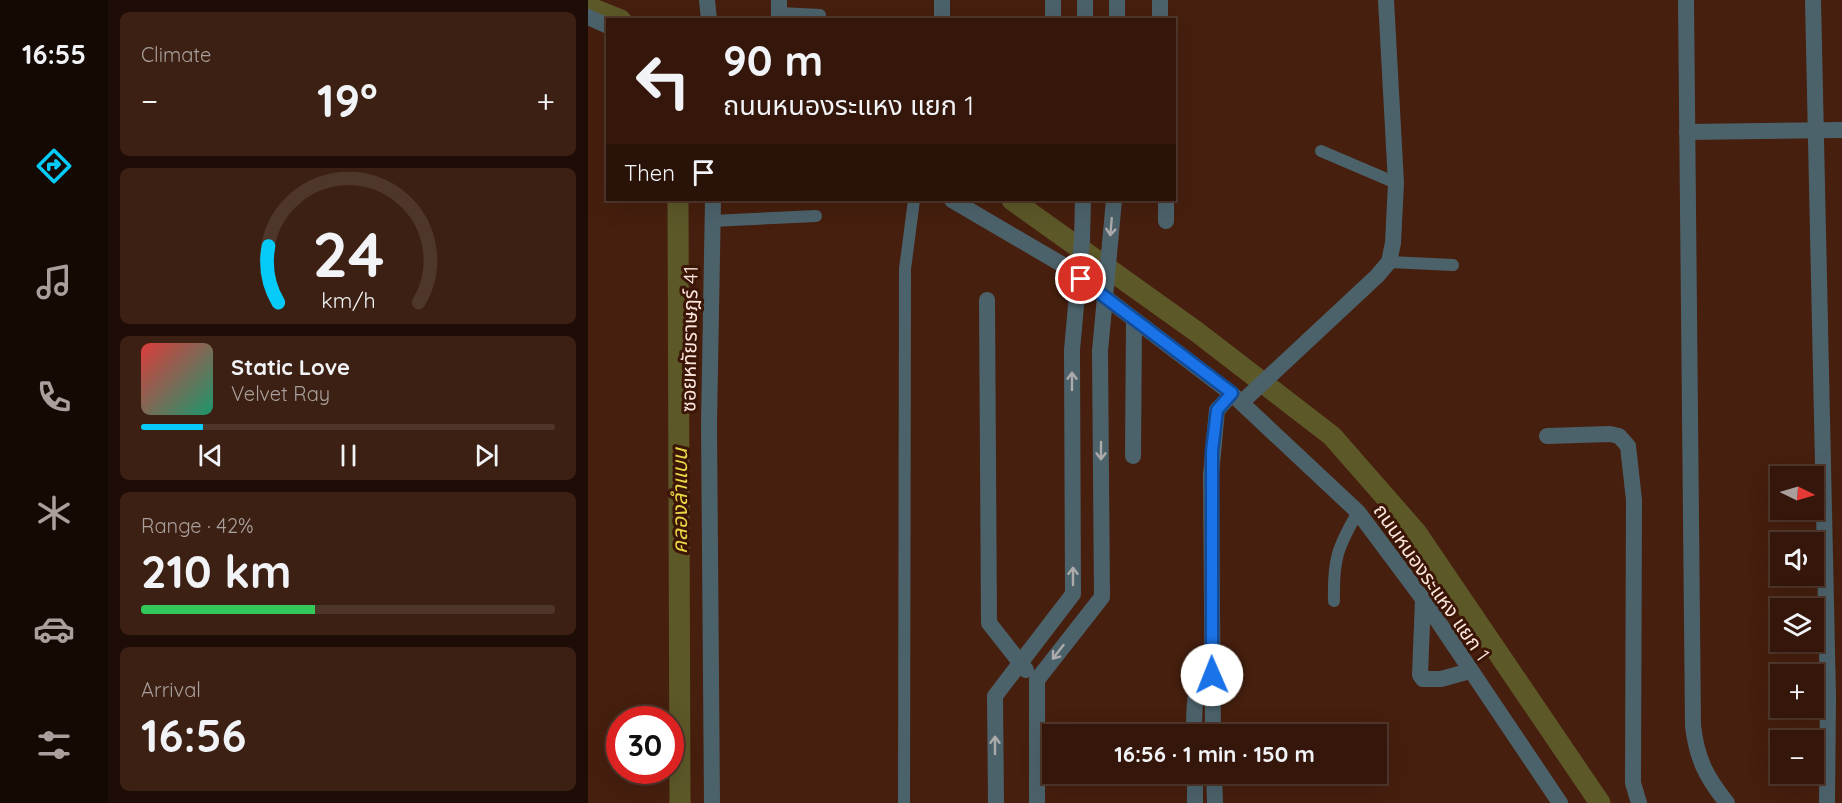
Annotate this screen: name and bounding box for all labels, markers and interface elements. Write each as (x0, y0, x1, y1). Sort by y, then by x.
text: 90 m (723, 34, 823, 87)
text: 16:55 (22, 37, 86, 71)
text: Climate (141, 42, 211, 67)
icon: left (624, 42, 702, 120)
text: 19° (317, 72, 378, 128)
text: − (141, 80, 158, 121)
text: + (536, 80, 555, 121)
text: ถนนหนองระแหง แยก 1 (723, 88, 974, 122)
icon: directions (33, 145, 75, 187)
icon: arrive (687, 156, 720, 189)
text: Then (624, 159, 675, 187)
text: 24 (312, 215, 384, 293)
one-way arrow (1105, 216, 1116, 236)
pin (1055, 253, 1106, 304)
icon: music (33, 261, 75, 303)
icon: arrive (1064, 262, 1097, 295)
street label: ซอยหทัยราษฎร์ 41 (675, 266, 703, 412)
text: km/h (321, 287, 375, 313)
text: Static Love (231, 353, 350, 381)
one-way arrow (1066, 372, 1078, 392)
icon: phone (33, 376, 75, 418)
text: Velvet Ray (231, 381, 330, 406)
icon: previous (194, 439, 227, 472)
icon: pause (332, 439, 365, 472)
icon: next (470, 439, 503, 472)
one-way arrow (1095, 441, 1107, 461)
water label: คลองลำแบน (666, 447, 692, 554)
north arrow (1770, 466, 1824, 520)
map controls (1770, 466, 1824, 784)
icon: climate (33, 492, 75, 534)
street label: ถนนหนองระแหง แยก 1 (1368, 499, 1496, 665)
text: Range · 42% (141, 513, 254, 538)
button: sound (1770, 532, 1824, 586)
text: 210 km (141, 543, 291, 599)
one-way arrow (1067, 567, 1079, 587)
button: layers (1770, 598, 1824, 652)
icon: car (33, 608, 75, 650)
position arrow (1180, 643, 1244, 707)
one-way arrow (1052, 644, 1065, 660)
button: + (1770, 664, 1824, 718)
text: Arrival (141, 677, 201, 702)
speed limit sign: 30 (606, 706, 684, 784)
text: 16:56 (141, 707, 246, 763)
icon: filters (33, 724, 75, 766)
button: − (1770, 730, 1824, 784)
one-way arrow (990, 735, 1001, 755)
text: 16:56 · 1 min · 150 m (1114, 740, 1315, 768)

